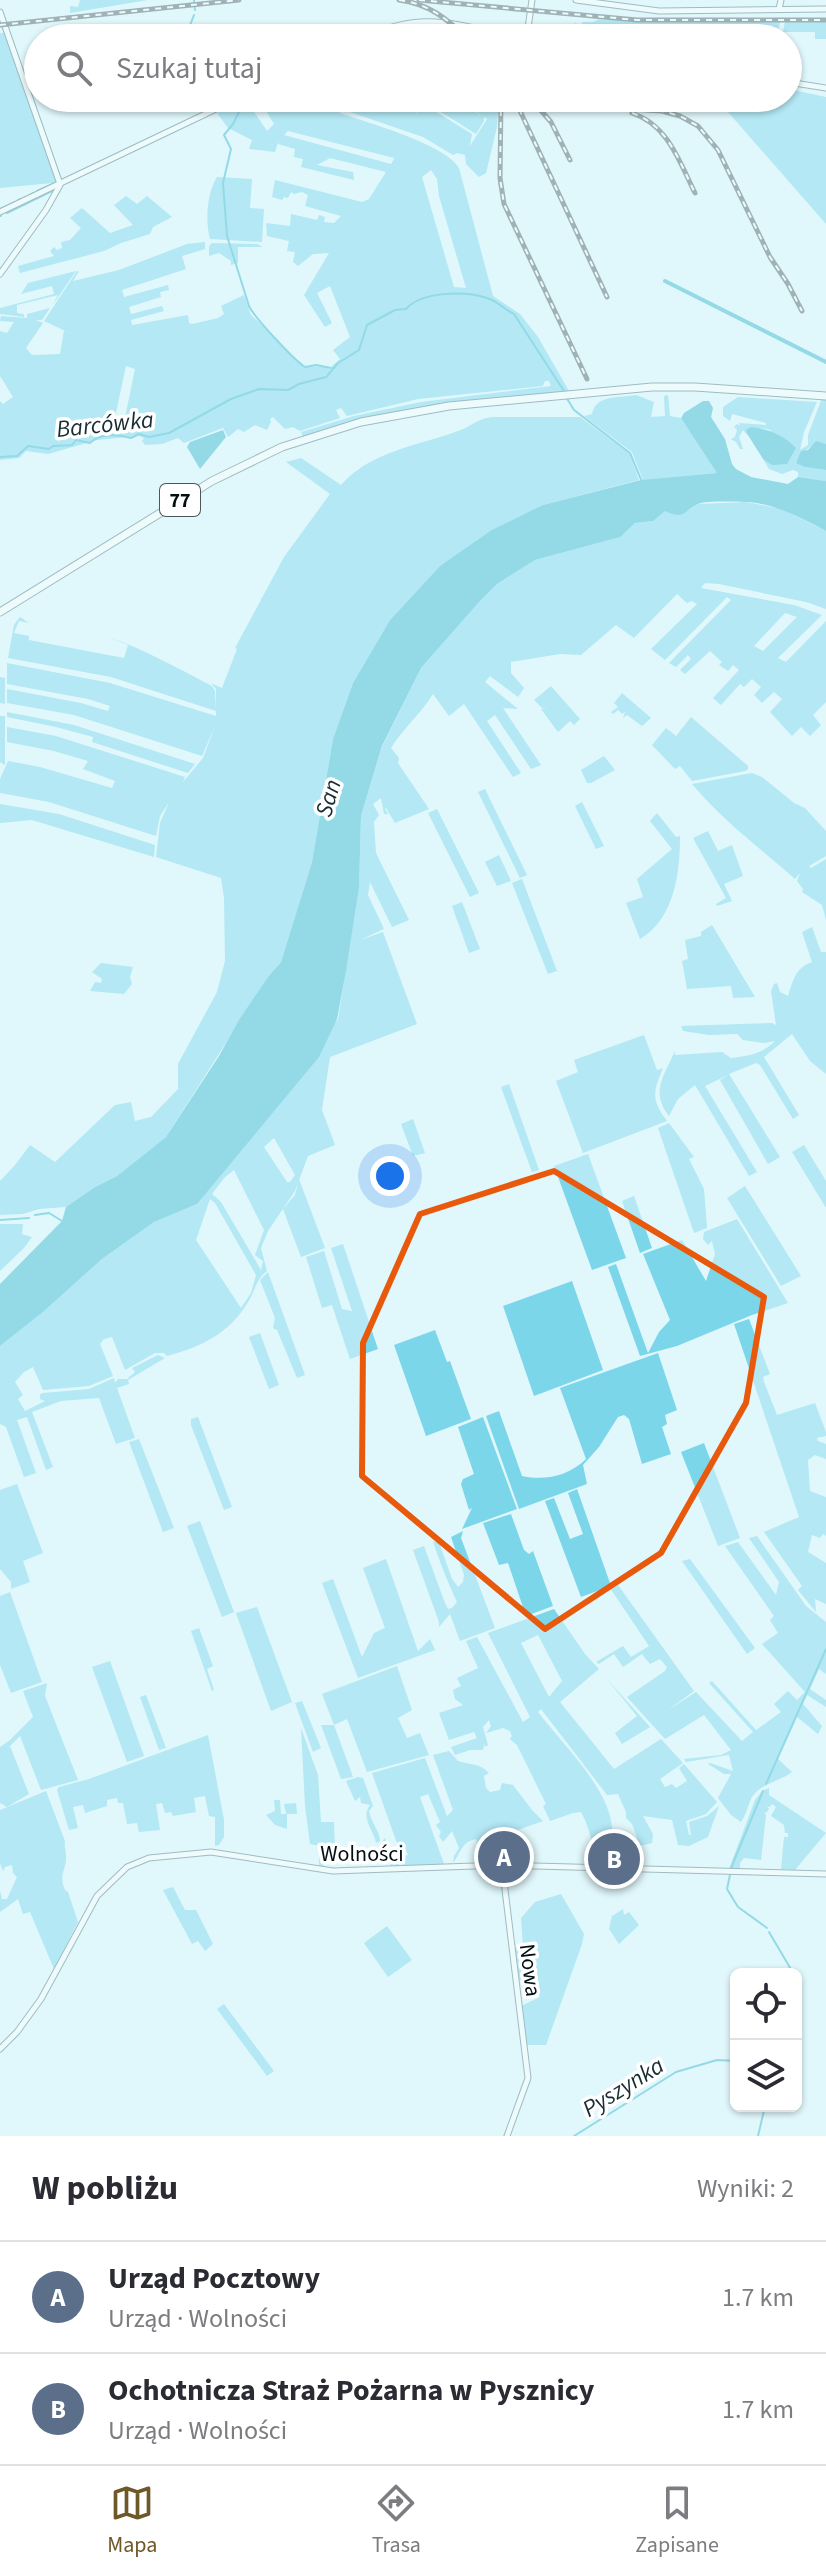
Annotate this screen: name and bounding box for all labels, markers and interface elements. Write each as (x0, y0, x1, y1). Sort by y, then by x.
search box (24, 24, 802, 112)
icon: search (52, 46, 96, 90)
text: Szukaj tutaj (116, 47, 262, 90)
water label: Barcówka (55, 402, 156, 447)
road number: 77 (160, 484, 200, 516)
water label: San (306, 775, 350, 821)
your location (370, 1156, 410, 1196)
pin: A (478, 1827, 530, 1887)
pin: B (588, 1829, 640, 1889)
street label: Wolności (320, 1838, 404, 1870)
street label: Nowa (511, 1942, 549, 1998)
map controls (730, 1968, 802, 2112)
button: locate (730, 1968, 802, 2040)
button: layers (730, 2040, 802, 2112)
water label: Pyszynka (576, 2048, 671, 2126)
text: W pobliżu (32, 2164, 178, 2213)
text: Wyniki: 2 (697, 2170, 794, 2207)
text: Urząd Pocztowy (108, 2257, 320, 2300)
text: A (51, 2279, 65, 2316)
text: 1.7 km (722, 2279, 794, 2316)
text: Urząd · Wolności (108, 2300, 287, 2337)
text: Ochotnicza Straż Pożarna w Pysznicy (108, 2369, 594, 2412)
text: B (50, 2391, 66, 2428)
text: 1.7 km (722, 2391, 794, 2428)
text: Urząd · Wolności (108, 2412, 287, 2449)
tab: Mapa (107, 2481, 157, 2561)
tab: Trasa (372, 2481, 421, 2561)
tab: Zapisane (635, 2481, 719, 2561)

